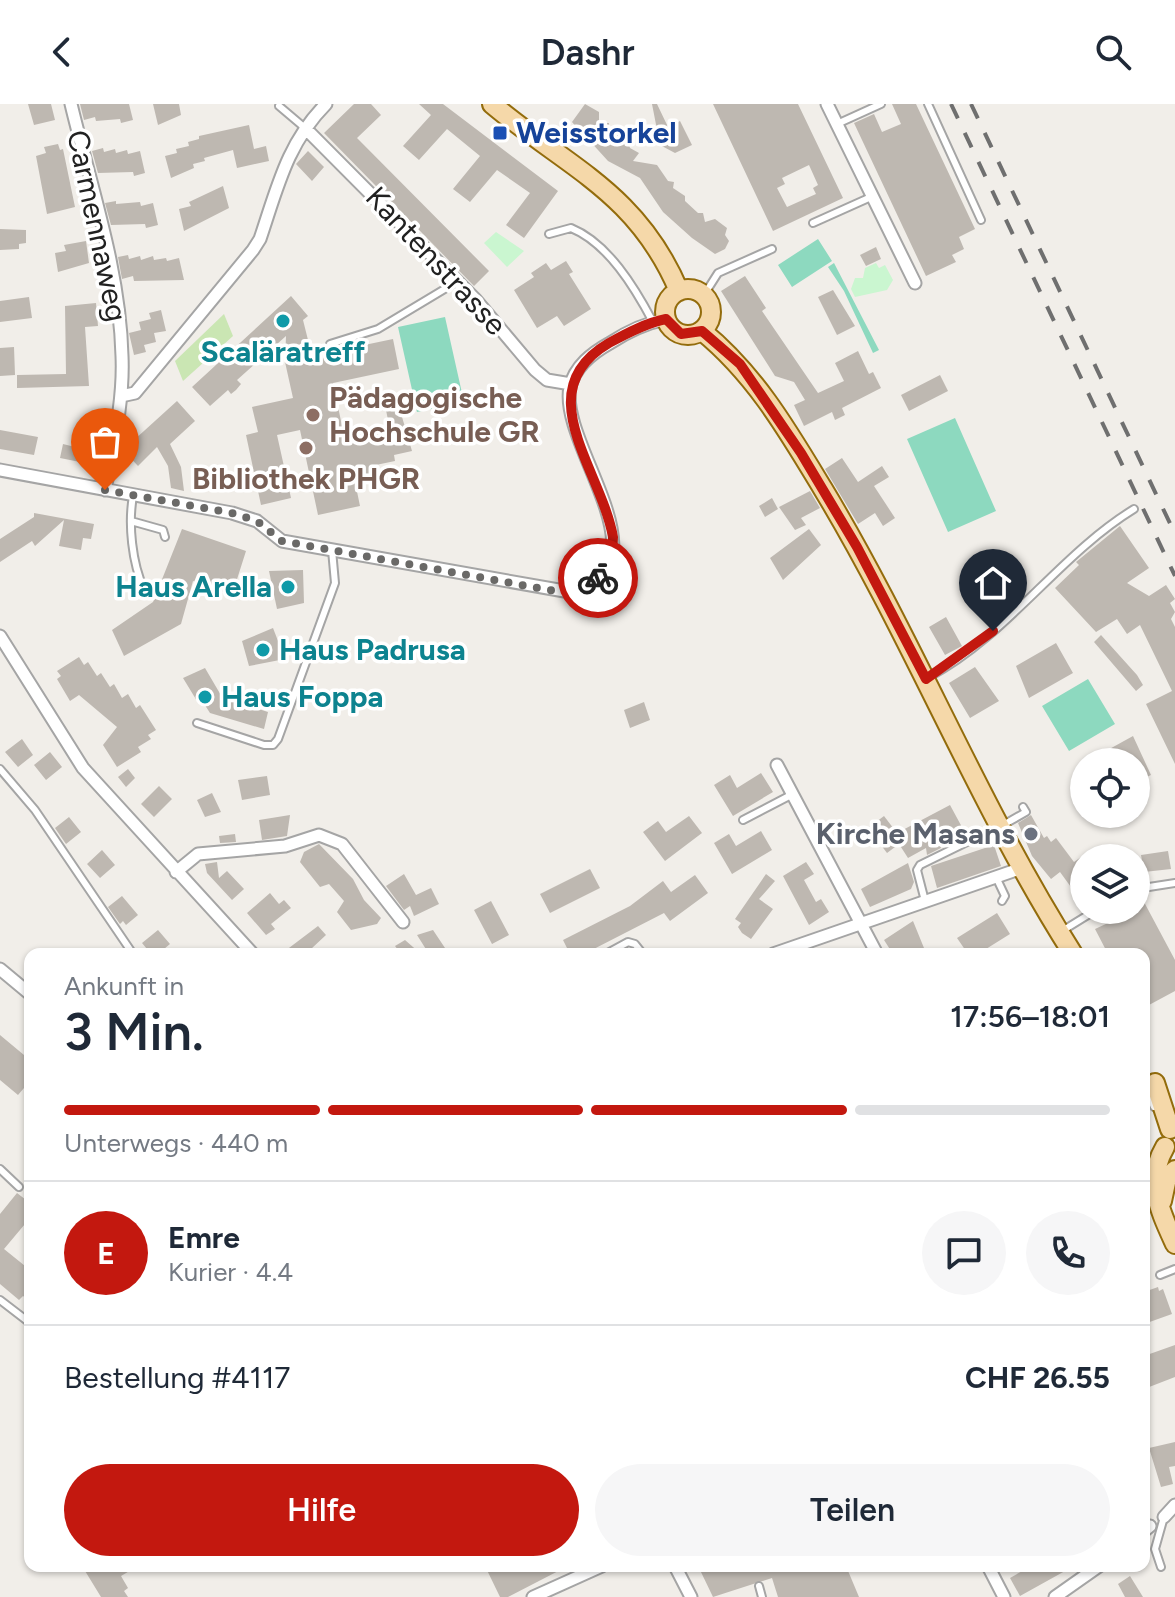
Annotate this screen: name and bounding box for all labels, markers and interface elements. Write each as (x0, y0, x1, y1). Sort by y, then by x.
icon: back (40, 30, 84, 74)
icon: search (1091, 30, 1135, 74)
text: Dashr (540, 31, 635, 74)
place label: Weisstorkel (516, 114, 677, 151)
marker: Weisstorkel (491, 124, 509, 142)
street label: Carmennaweg (59, 127, 136, 325)
street label: Kantenstrasse (358, 179, 515, 343)
marker: Scaläratreff (274, 312, 292, 330)
place label: Scaläratreff (201, 333, 366, 370)
place label: Pädagogische Hochschule GR (329, 379, 540, 450)
marker: Pädagogische Hochschule GR (304, 406, 322, 424)
pin (71, 408, 139, 490)
icon: bag (83, 420, 127, 464)
marker: Bibliothek PHGR (297, 439, 315, 457)
place label: Bibliothek PHGR (192, 460, 420, 497)
courier (558, 538, 638, 618)
pin (959, 549, 1027, 631)
icon: bike (576, 556, 620, 600)
icon: home (971, 561, 1015, 605)
place label: Haus Arella (115, 568, 272, 605)
marker: Haus Arella (279, 578, 297, 596)
place label: Haus Padrusa (279, 631, 466, 668)
marker: Haus Padrusa (254, 641, 272, 659)
place label: Haus Foppa (221, 678, 384, 715)
marker: Haus Foppa (196, 688, 214, 706)
map controls (1070, 748, 1150, 924)
button: locate (1070, 748, 1150, 828)
place label: Kirche Masans (816, 815, 1015, 852)
marker: Kirche Masans (1022, 825, 1040, 843)
button: layers (1070, 844, 1150, 924)
text: Ankunft in (64, 970, 184, 1002)
text: 17:56–18:01 (950, 998, 1110, 1035)
text: 3 Min. (64, 1001, 204, 1063)
text: Unterwegs · 440 m (64, 1127, 288, 1159)
button: chat (922, 1211, 1006, 1295)
button: phone (1026, 1211, 1110, 1295)
text: Emre (168, 1219, 240, 1256)
text: E (97, 1235, 115, 1272)
text: Kurier · 4.4 (168, 1256, 293, 1288)
text: Bestellung #4117 (64, 1359, 290, 1396)
text: CHF 26.55 (965, 1359, 1110, 1396)
button: Hilfe (64, 1464, 579, 1556)
button: Teilen (595, 1464, 1110, 1556)

